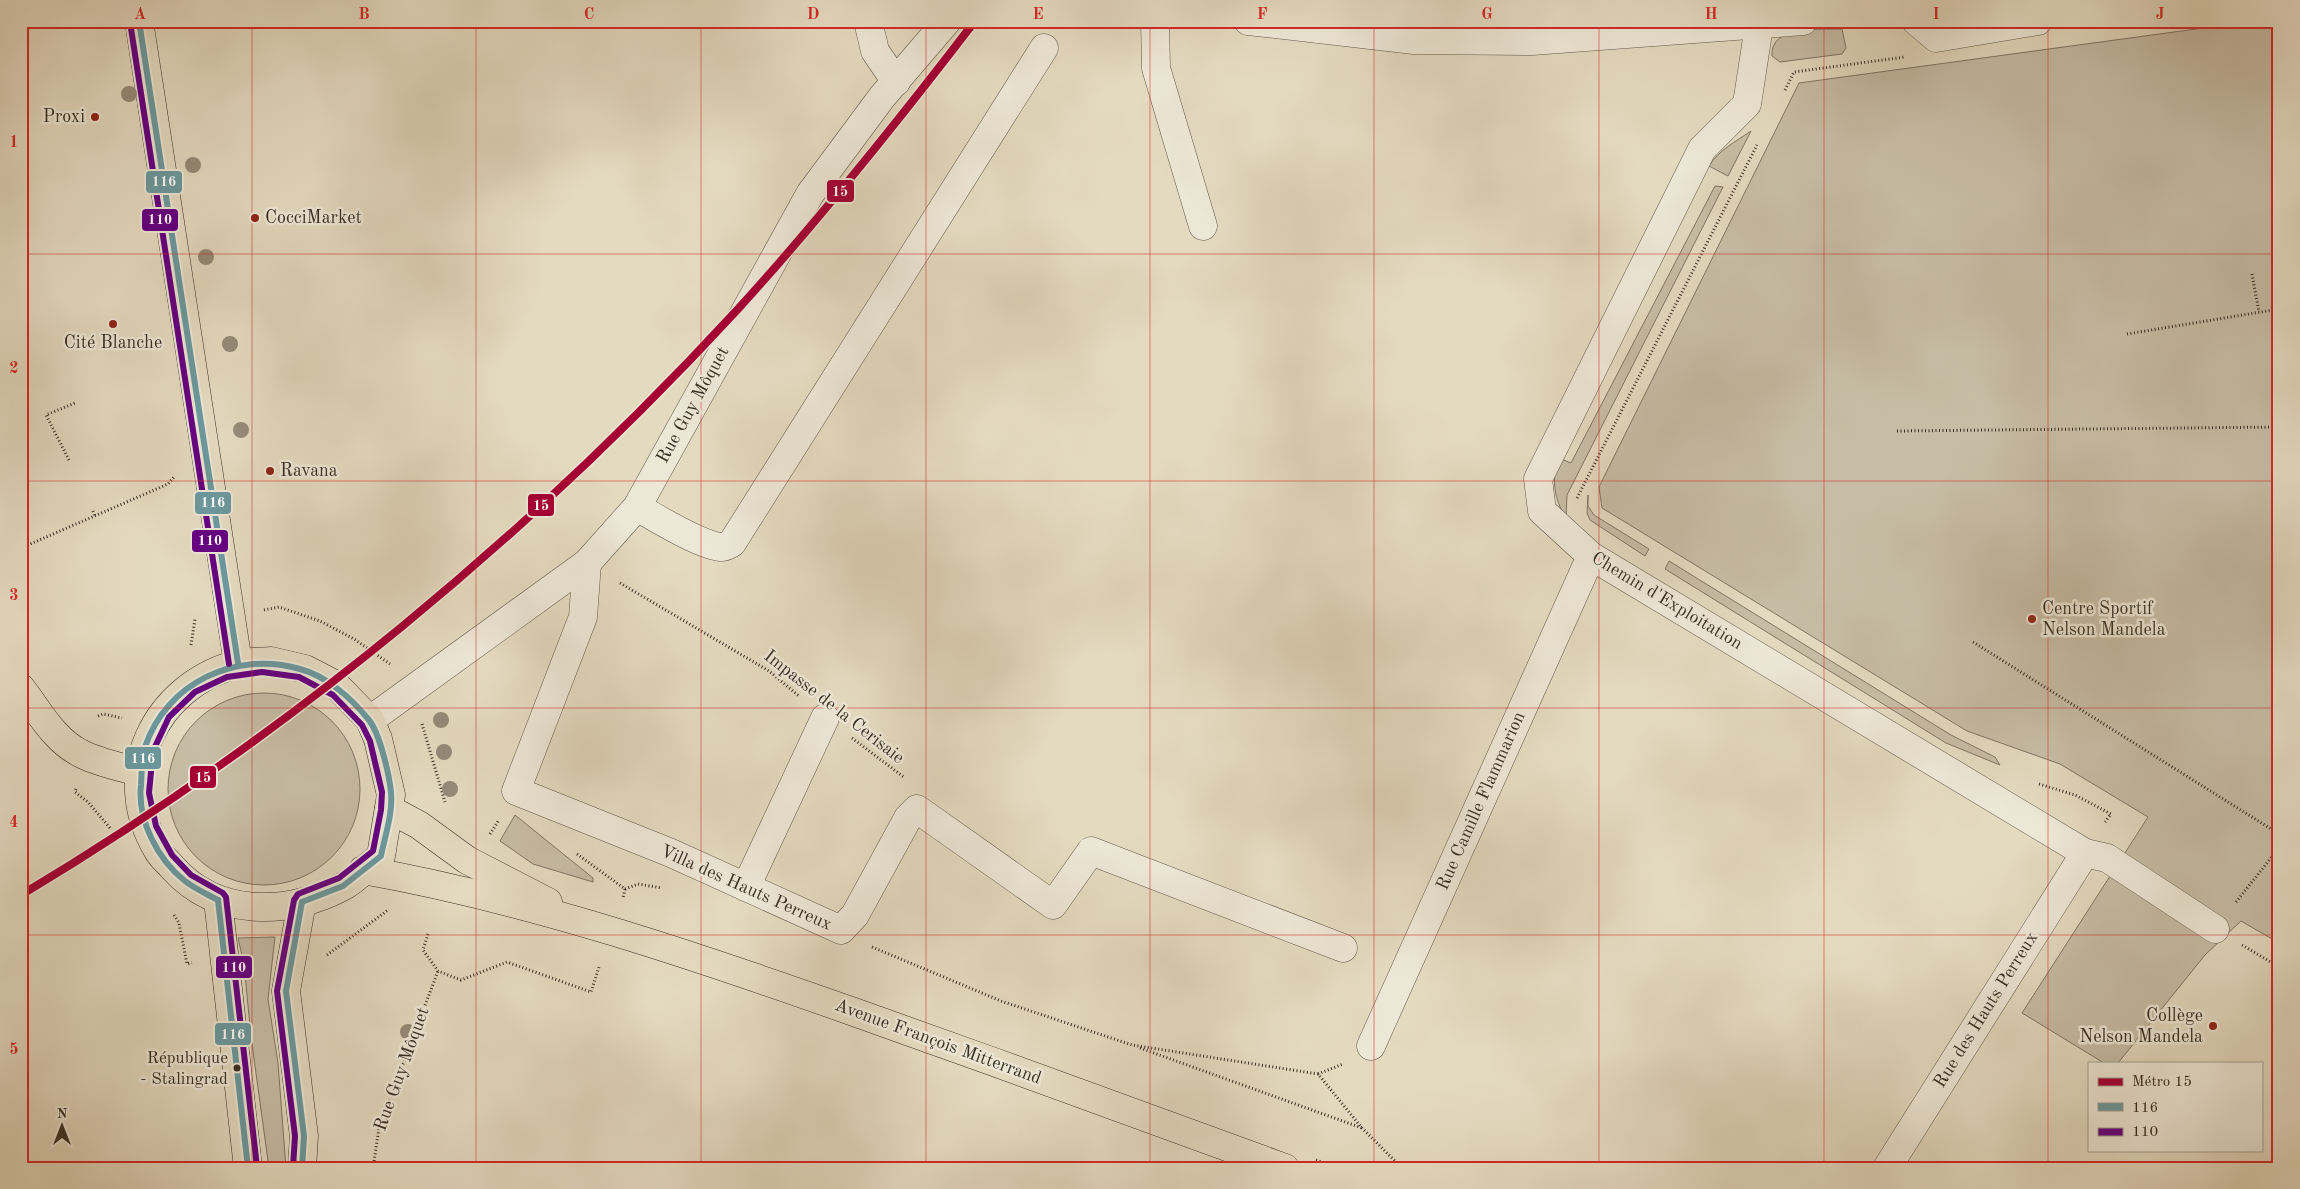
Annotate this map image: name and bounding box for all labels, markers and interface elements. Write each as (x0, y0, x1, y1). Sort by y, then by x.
text: A (134, 7, 146, 23)
text: B (358, 7, 370, 23)
text: C (584, 7, 594, 23)
text: D (807, 7, 819, 23)
text: E (1032, 7, 1044, 23)
text: F (1257, 7, 1268, 23)
text: G (1481, 7, 1493, 23)
text: H (1704, 7, 1718, 23)
text: I (1932, 7, 1940, 23)
text: J (2156, 7, 2165, 23)
place label: Proxi (43, 108, 85, 126)
marker: Proxi (89, 111, 101, 123)
text: 1 (9, 135, 19, 151)
line badge: 116 (145, 170, 183, 194)
text: 116 (152, 175, 176, 189)
line badge: 15 (826, 179, 855, 203)
text: 15 (832, 185, 848, 199)
line badge: 110 (141, 208, 179, 232)
place label: CocciMarket (265, 209, 362, 227)
marker: CocciMarket (249, 212, 261, 224)
text: 110 (148, 213, 172, 227)
marker: Cité Blanche (107, 318, 119, 330)
place label: Cité Blanche (64, 334, 162, 352)
street label: Rue Guy Môquet (654, 344, 732, 466)
text: 2 (9, 361, 19, 377)
place label: Ravana (280, 462, 338, 480)
marker: Ravana (264, 465, 276, 477)
line badge: 116 (194, 491, 232, 515)
line badge: 15 (527, 493, 555, 517)
text: 116 (201, 496, 225, 510)
text: 15 (533, 499, 549, 513)
line badge: 110 (191, 529, 229, 553)
text: 110 (198, 534, 222, 548)
street label: Chemin d'Exploitation (1588, 549, 1746, 653)
text: 3 (9, 588, 19, 604)
place label: Centre Sportif Nelson Mandela (2042, 600, 2166, 639)
marker: Centre Sportif Nelson Mandela (2026, 613, 2038, 625)
street label: Impasse de la Cerisaie (760, 647, 908, 767)
street label: Rue Camille Flammarion (1433, 709, 1529, 893)
line badge: 116 (124, 746, 162, 770)
text: 116 (131, 752, 155, 766)
line badge: 15 (189, 765, 217, 789)
text: 15 (195, 771, 211, 785)
text: 4 (9, 815, 19, 831)
street label: Villa des Hauts Perreux (658, 842, 834, 934)
street label: Rue des Hauts Perreux (1931, 929, 2041, 1091)
line badge: 110 (215, 955, 253, 979)
text: 110 (222, 961, 246, 975)
street label: Avenue François Mitterrand (832, 996, 1044, 1088)
street label: Rue Guy Môquet (371, 1005, 433, 1133)
place label: Collège Nelson Mandela (2079, 1007, 2203, 1046)
marker: Collège Nelson Mandela (2207, 1020, 2219, 1032)
line badge: 116 (214, 1022, 252, 1046)
text: 116 (221, 1028, 245, 1042)
text: 5 (9, 1042, 19, 1058)
place label: République - Stalingrad (140, 1050, 228, 1088)
legend (2088, 1062, 2262, 1152)
marker: République - Stalingrad (232, 1063, 242, 1073)
text: Métro 15 (2132, 1075, 2192, 1090)
text: 116 (2132, 1101, 2158, 1116)
north arrow (38, 1102, 88, 1152)
text: N (57, 1107, 68, 1121)
text: 110 (2132, 1125, 2158, 1140)

